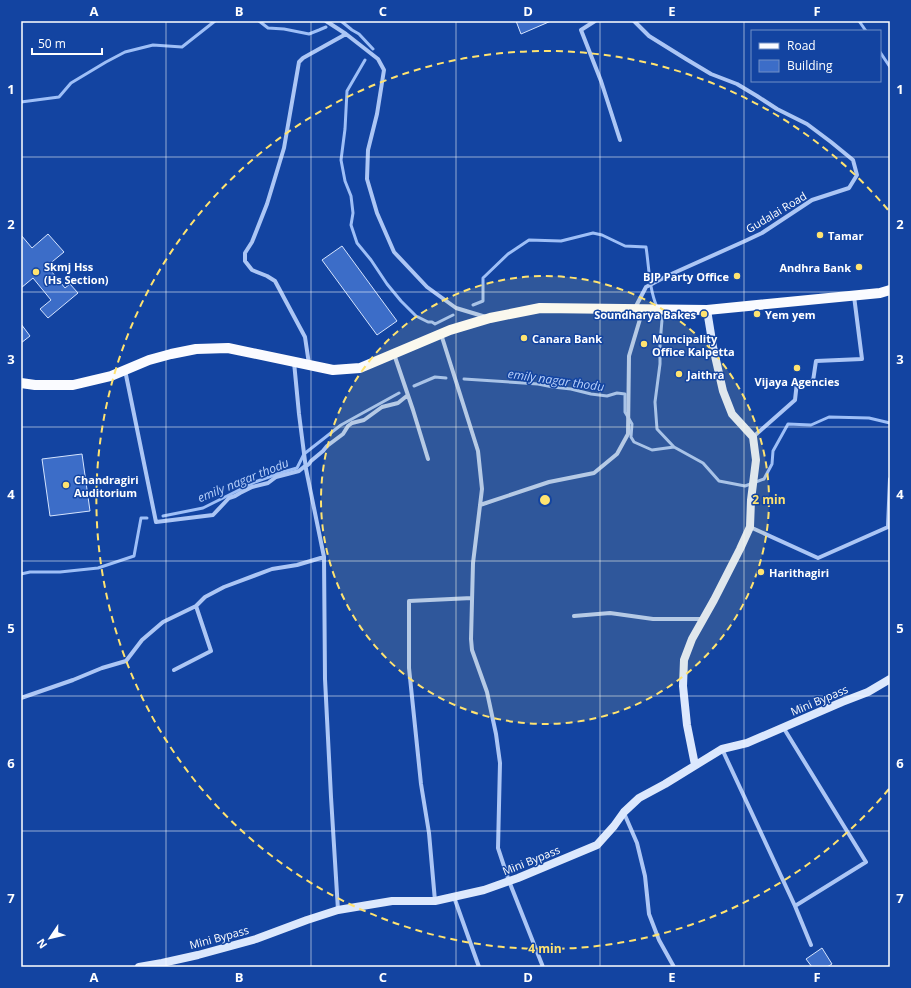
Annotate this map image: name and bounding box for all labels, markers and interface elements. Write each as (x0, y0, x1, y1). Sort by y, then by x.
text: A (90, 2, 99, 20)
text: B (235, 2, 244, 20)
text: C (379, 2, 387, 20)
text: D (523, 2, 533, 20)
text: E (668, 2, 676, 20)
text: F (813, 2, 821, 20)
scale bar (32, 30, 102, 56)
legend (751, 30, 881, 82)
text: 50 m (38, 35, 66, 52)
text: Road (787, 37, 816, 54)
text: Building (787, 57, 833, 74)
text: 1 (7, 80, 15, 98)
text: 1 (896, 80, 904, 98)
street label: Gudalai Road (743, 188, 809, 236)
text: 2 (7, 215, 15, 233)
text: 2 (896, 215, 904, 233)
place label: Tamar (828, 228, 863, 243)
marker: Tamar (815, 230, 825, 240)
place label: Skmj Hss (Hs Section) (44, 259, 109, 287)
place label: Andhra Bank (779, 260, 851, 275)
marker: Andhra Bank (854, 262, 864, 272)
marker: Skmj Hss (Hs Section) (31, 267, 41, 277)
place label: BJP Party Office (643, 269, 729, 284)
marker: BJP Party Office (732, 271, 742, 281)
place label: Soundharya Bakes (594, 307, 697, 322)
place label: Yem yem (765, 307, 816, 322)
marker: Soundharya Bakes (699, 309, 709, 319)
marker: Yem yem (752, 309, 762, 319)
place label: Canara Bank (532, 331, 602, 346)
place label: Muncipality Office Kalpetta (652, 331, 735, 359)
marker: Canara Bank (519, 333, 529, 343)
marker: Muncipality Office Kalpetta (639, 339, 649, 349)
text: 3 (7, 350, 15, 368)
text: 3 (896, 350, 904, 368)
marker: Vijaya Agencies (792, 363, 802, 373)
water label: emily nagar thodu (507, 365, 605, 395)
place label: Jaithra (686, 367, 724, 382)
marker: Jaithra (674, 369, 684, 379)
place label: Vijaya Agencies (755, 374, 840, 389)
water label: emily nagar thodu (195, 454, 291, 506)
place label: Chandragiri Auditorium (74, 472, 139, 500)
marker: Chandragiri Auditorium (61, 480, 71, 490)
text: 4 (7, 485, 15, 503)
text: 4 (896, 485, 904, 503)
text: 2 min (752, 491, 786, 508)
centre of rings (538, 493, 552, 507)
place label: Harithagiri (769, 565, 829, 580)
marker: Harithagiri (756, 567, 766, 577)
text: 5 (7, 619, 15, 637)
text: 5 (896, 619, 904, 637)
street label: Mini Bypass (788, 681, 850, 719)
text: 6 (7, 754, 15, 772)
text: 6 (896, 754, 904, 772)
street label: Mini Bypass (500, 842, 562, 878)
text: 7 (7, 889, 15, 907)
text: 7 (896, 889, 904, 907)
north arrow (30, 918, 70, 958)
street label: Mini Bypass (188, 922, 250, 952)
text: N (33, 936, 50, 952)
text: 4 min (528, 940, 562, 957)
text: A (90, 968, 99, 986)
text: B (235, 968, 244, 986)
text: C (379, 968, 387, 986)
text: D (523, 968, 533, 986)
text: E (668, 968, 676, 986)
text: F (813, 968, 821, 986)

